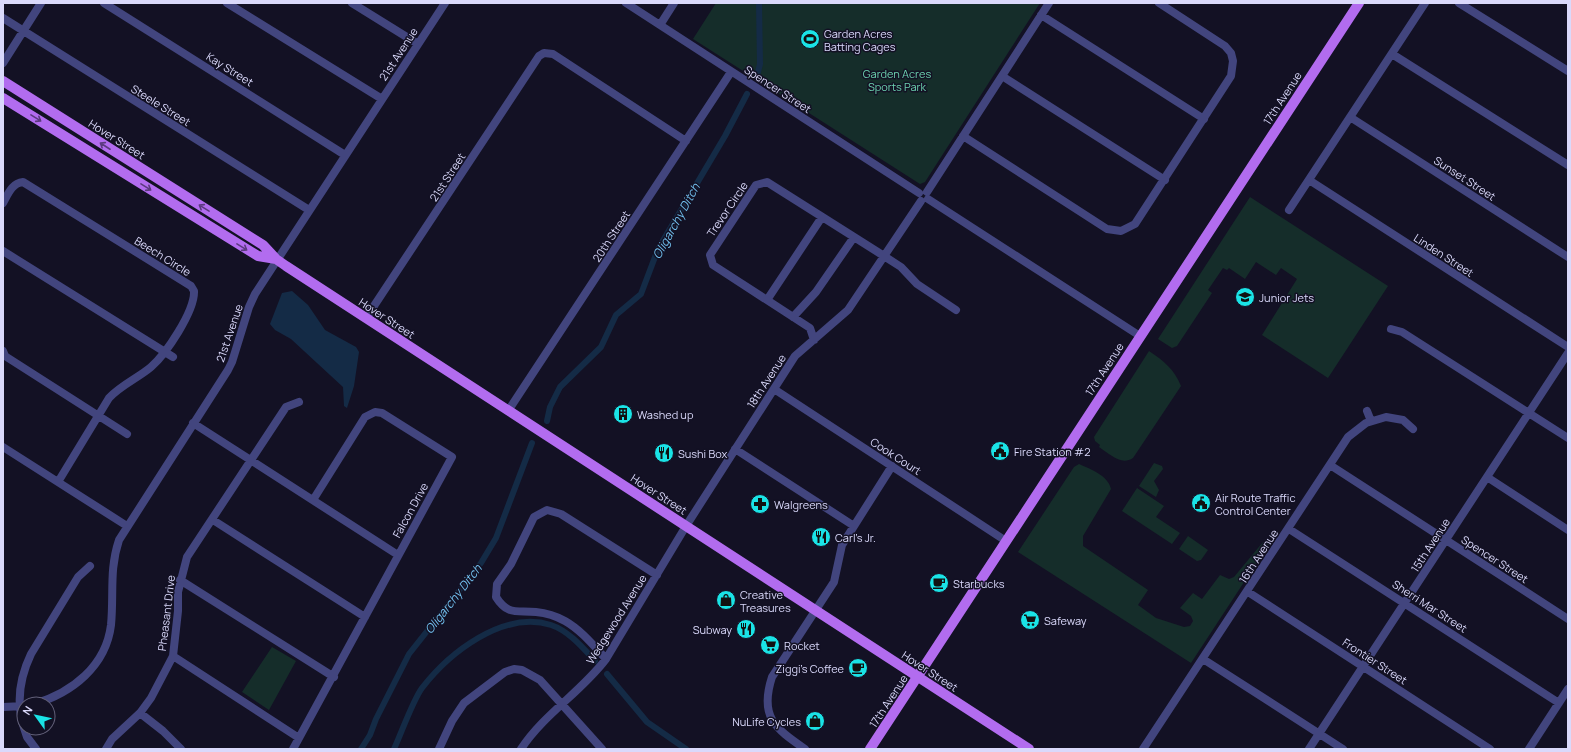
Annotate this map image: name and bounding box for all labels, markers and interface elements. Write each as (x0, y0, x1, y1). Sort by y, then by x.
street label: 21st Avenue (375, 24, 421, 84)
place label: Garden Acres Batting Cages (824, 26, 896, 54)
sports icon: Garden Acres Batting Cages (799, 28, 821, 50)
street label: Kay Street (204, 49, 256, 89)
street label: Spencer Street (742, 62, 814, 116)
park label: Garden Acres Sports Park (863, 66, 931, 94)
street label: 17th Avenue (1259, 68, 1305, 128)
street label: Steele Street (128, 81, 194, 129)
one-way arrow (30, 115, 42, 123)
street label: Hover Street (86, 116, 148, 162)
one-way arrow (100, 142, 111, 150)
street label: 21st Street (426, 150, 468, 204)
street label: Sunset Street (1431, 152, 1499, 204)
street label: Trevor Circle (703, 178, 751, 239)
water label: Oligarchy Ditch (648, 179, 704, 262)
one-way arrow (140, 183, 151, 191)
one-way arrow (199, 204, 210, 212)
street label: 20th Street (589, 207, 633, 265)
street label: Linden Street (1411, 230, 1477, 280)
street label: Beech Circle (132, 233, 194, 280)
one-way arrow (236, 243, 248, 251)
school or university icon: Junior Jets (1234, 286, 1256, 308)
place label: Junior Jets (1259, 290, 1314, 305)
street label: Hover Street (356, 294, 418, 342)
street label: 21st Avenue (212, 301, 246, 364)
street label: 17th Avenue (1081, 339, 1127, 399)
street label: 18th Avenue (743, 351, 789, 411)
building icon: Washed up (612, 403, 634, 425)
place label: Washed up (637, 407, 694, 422)
street label: Cook Court (868, 434, 924, 478)
public building icon: Fire Station #2 (989, 440, 1011, 462)
restaurant icon: Sushi Box (653, 442, 675, 464)
place label: Fire Station #2 (1014, 444, 1091, 459)
place label: Sushi Box (678, 446, 728, 461)
street label: Hover Street (628, 470, 690, 518)
street label: Falcon Drive (389, 479, 432, 540)
place label: Air Route Traffic Control Center (1215, 490, 1295, 518)
public building icon: Air Route Traffic Control Center (1190, 492, 1212, 514)
pharmacy icon: Walgreens (749, 493, 771, 515)
place label: Walgreens (774, 497, 828, 512)
street label: 15th Avenue (1407, 515, 1453, 575)
street label: 16th Avenue (1235, 525, 1281, 586)
restaurant icon: Carl's Jr. (810, 526, 832, 548)
place label: Carl's Jr. (835, 530, 876, 545)
street label: Spencer Street (1459, 532, 1531, 586)
water label: Oligarchy Ditch (420, 560, 486, 637)
street label: Wedgewood Avenue (582, 571, 650, 667)
cafe icon: Starbucks (928, 572, 950, 594)
street label: Pheasant Drive (154, 574, 178, 652)
place label: Starbucks (953, 576, 1005, 591)
street label: Sherri Mar Street (1390, 576, 1470, 636)
place label: Creative Treasures (740, 587, 791, 615)
shop icon: Creative Treasures (715, 589, 737, 611)
supermarket icon: Safeway (1019, 609, 1041, 631)
place label: Safeway (1044, 613, 1087, 628)
restaurant icon: Subway (735, 618, 757, 640)
place label: Subway (693, 622, 732, 637)
supermarket icon: Rocket (759, 634, 781, 656)
street label: Frontier Street (1340, 634, 1410, 688)
place label: Rocket (784, 638, 820, 653)
street label: Hover Street (899, 647, 961, 695)
cafe icon: Ziggi's Coffee (847, 657, 869, 679)
place label: Ziggi's Coffee (776, 661, 845, 676)
street label: 17th Avenue (865, 671, 911, 731)
north arrow (16, 696, 56, 736)
text: N (19, 703, 36, 718)
shop icon: NuLife Cycles (804, 710, 826, 732)
place label: NuLife Cycles (732, 714, 801, 729)

